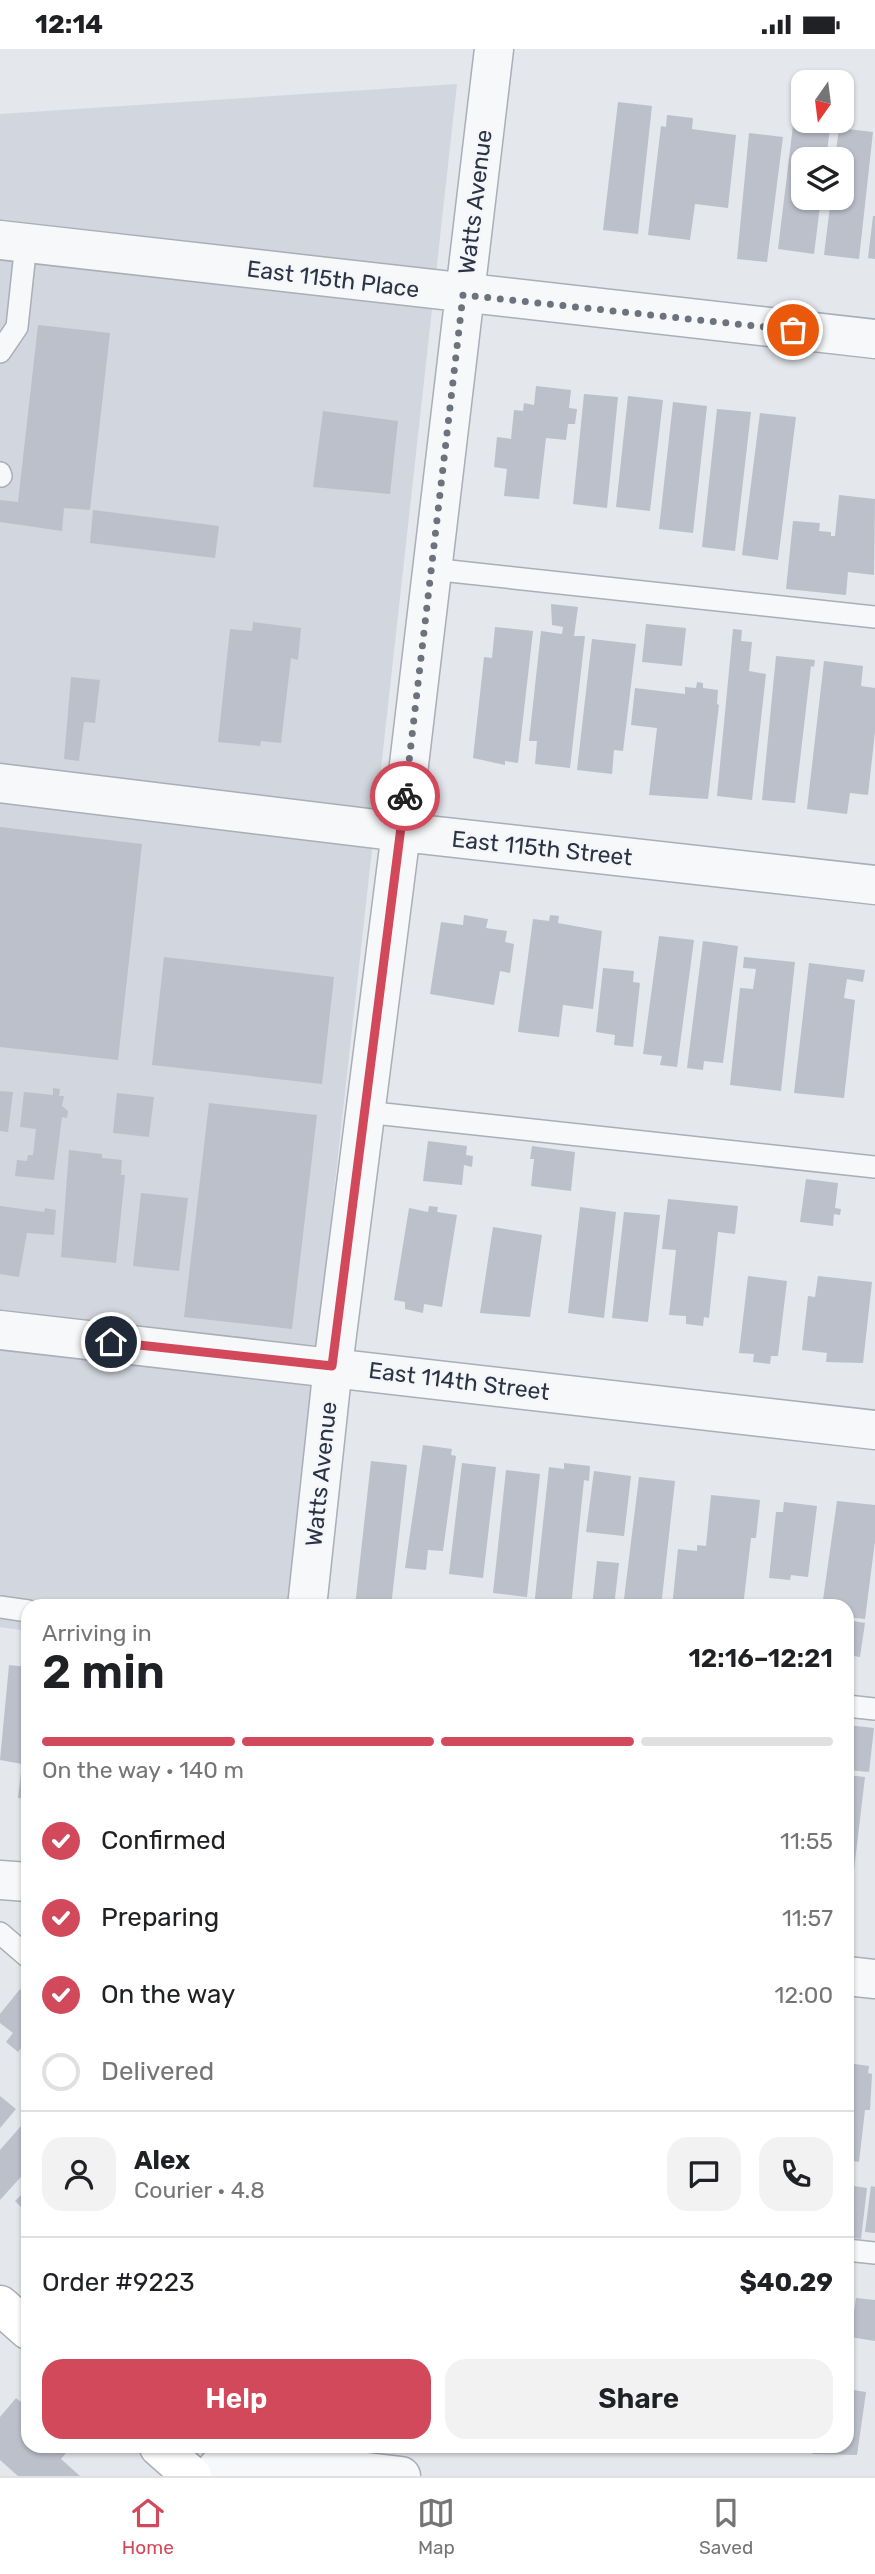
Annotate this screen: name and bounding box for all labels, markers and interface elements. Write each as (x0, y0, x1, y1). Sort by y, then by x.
text: 12:14 (35, 9, 103, 40)
north arrow (791, 70, 854, 133)
map controls (791, 70, 854, 210)
street label: Watts Avenue (452, 128, 498, 276)
button: layers (791, 147, 854, 210)
street label: East 115th Place (245, 255, 421, 303)
pin (763, 300, 823, 360)
icon: bag (774, 311, 812, 349)
courier (370, 761, 440, 831)
icon: bike (386, 777, 424, 815)
street label: East 115th Street (450, 825, 634, 871)
pin (81, 1312, 141, 1372)
icon: home (92, 1323, 130, 1361)
street label: East 114th Street (367, 1356, 551, 1406)
street label: Watts Avenue (299, 1400, 343, 1548)
text: Arriving in (42, 1619, 152, 1647)
text: 12:16–12:21 (688, 1643, 833, 1674)
text: 2 min (42, 1645, 165, 1700)
text: On the way · 140 m (42, 1756, 244, 1784)
icon: check (42, 1822, 80, 1860)
text: Confirmed (101, 1825, 226, 1856)
text: 11:55 (780, 1827, 833, 1855)
icon: check (42, 1899, 80, 1937)
text: Preparing (101, 1902, 219, 1933)
text: 11:57 (782, 1904, 833, 1932)
icon: check (42, 1976, 80, 2014)
text: On the way (101, 1979, 235, 2010)
text: 12:00 (775, 1981, 833, 2009)
text: Delivered (101, 2056, 214, 2087)
button: person (42, 2137, 116, 2211)
button: chat (667, 2137, 741, 2211)
button: phone (759, 2137, 833, 2211)
text: Alex (134, 2145, 190, 2176)
text: Courier · 4.8 (134, 2176, 265, 2204)
text: Order #9223 (42, 2267, 195, 2298)
text: $40.29 (739, 2267, 833, 2298)
button: Help (42, 2359, 431, 2439)
button: Share (445, 2359, 833, 2439)
tab: Home (122, 2494, 174, 2559)
tab: Map (417, 2494, 455, 2559)
tab: Saved (699, 2494, 753, 2559)

